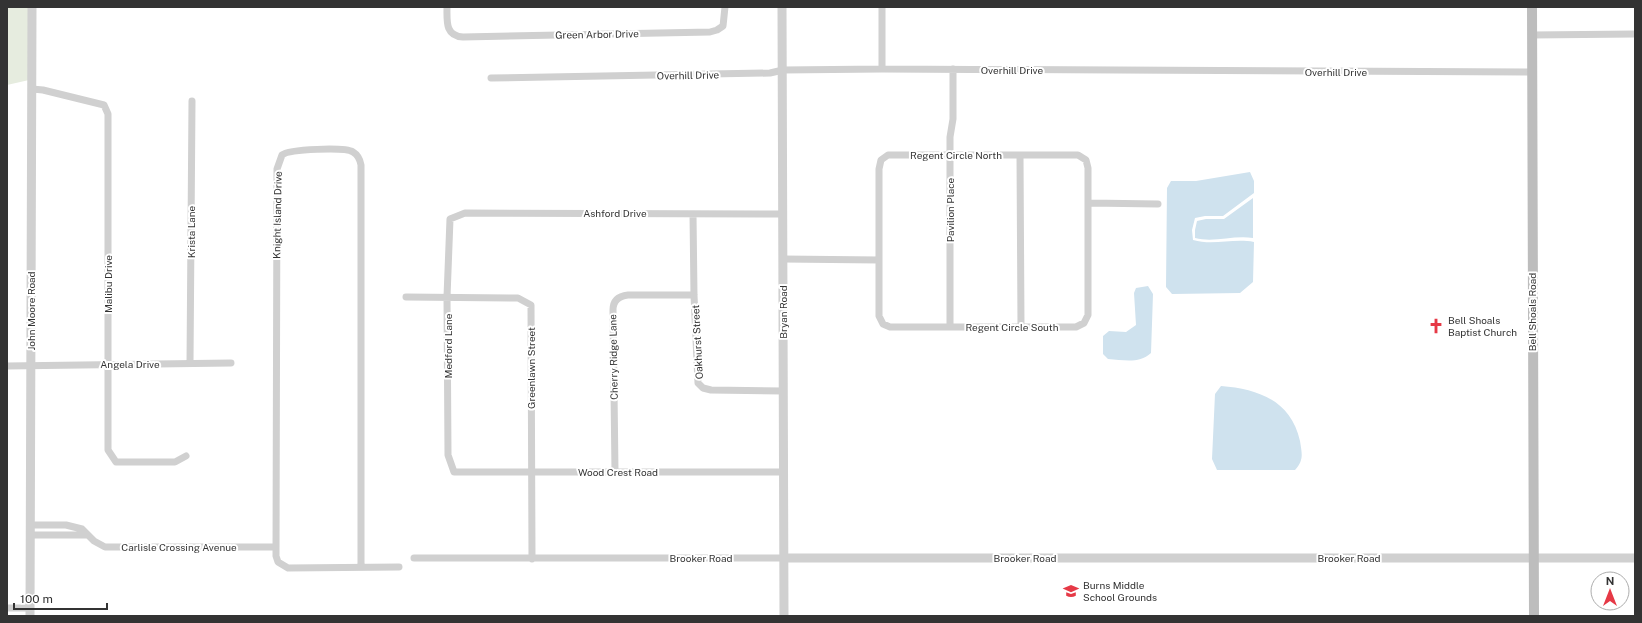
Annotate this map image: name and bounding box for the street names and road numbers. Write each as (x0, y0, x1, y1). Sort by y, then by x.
street label: Green Arbor Drive (555, 27, 639, 41)
street label: Overhill Drive (981, 64, 1044, 76)
street label: Overhill Drive (1305, 66, 1368, 78)
street label: Overhill Drive (657, 68, 720, 82)
street label: Regent Circle North (910, 149, 1002, 161)
street label: Knight Island Drive (270, 171, 284, 259)
street label: Pavilion Place (944, 177, 956, 242)
street label: Krista Lane (185, 205, 197, 258)
street label: Ashford Drive (583, 207, 647, 219)
street label: Malibu Drive (102, 255, 114, 313)
street label: John Moore Road (25, 271, 37, 351)
street label: Bell Shoals Road (1526, 273, 1538, 351)
street label: Bryan Road (777, 285, 789, 339)
street label: Oakhurst Street (689, 304, 705, 379)
street label: Medford Lane (442, 313, 454, 378)
street label: Cherry Ridge Lane (606, 314, 620, 400)
street label: Regent Circle South (965, 321, 1059, 333)
street label: Greenlawn Street (525, 327, 537, 409)
street label: Angela Drive (100, 358, 160, 370)
street label: Wood Crest Road (578, 466, 658, 478)
street label: Carlisle Crossing Avenue (121, 541, 237, 553)
street label: Brooker Road (670, 552, 732, 564)
street label: Brooker Road (994, 552, 1056, 564)
street label: Brooker Road (1318, 552, 1380, 564)

